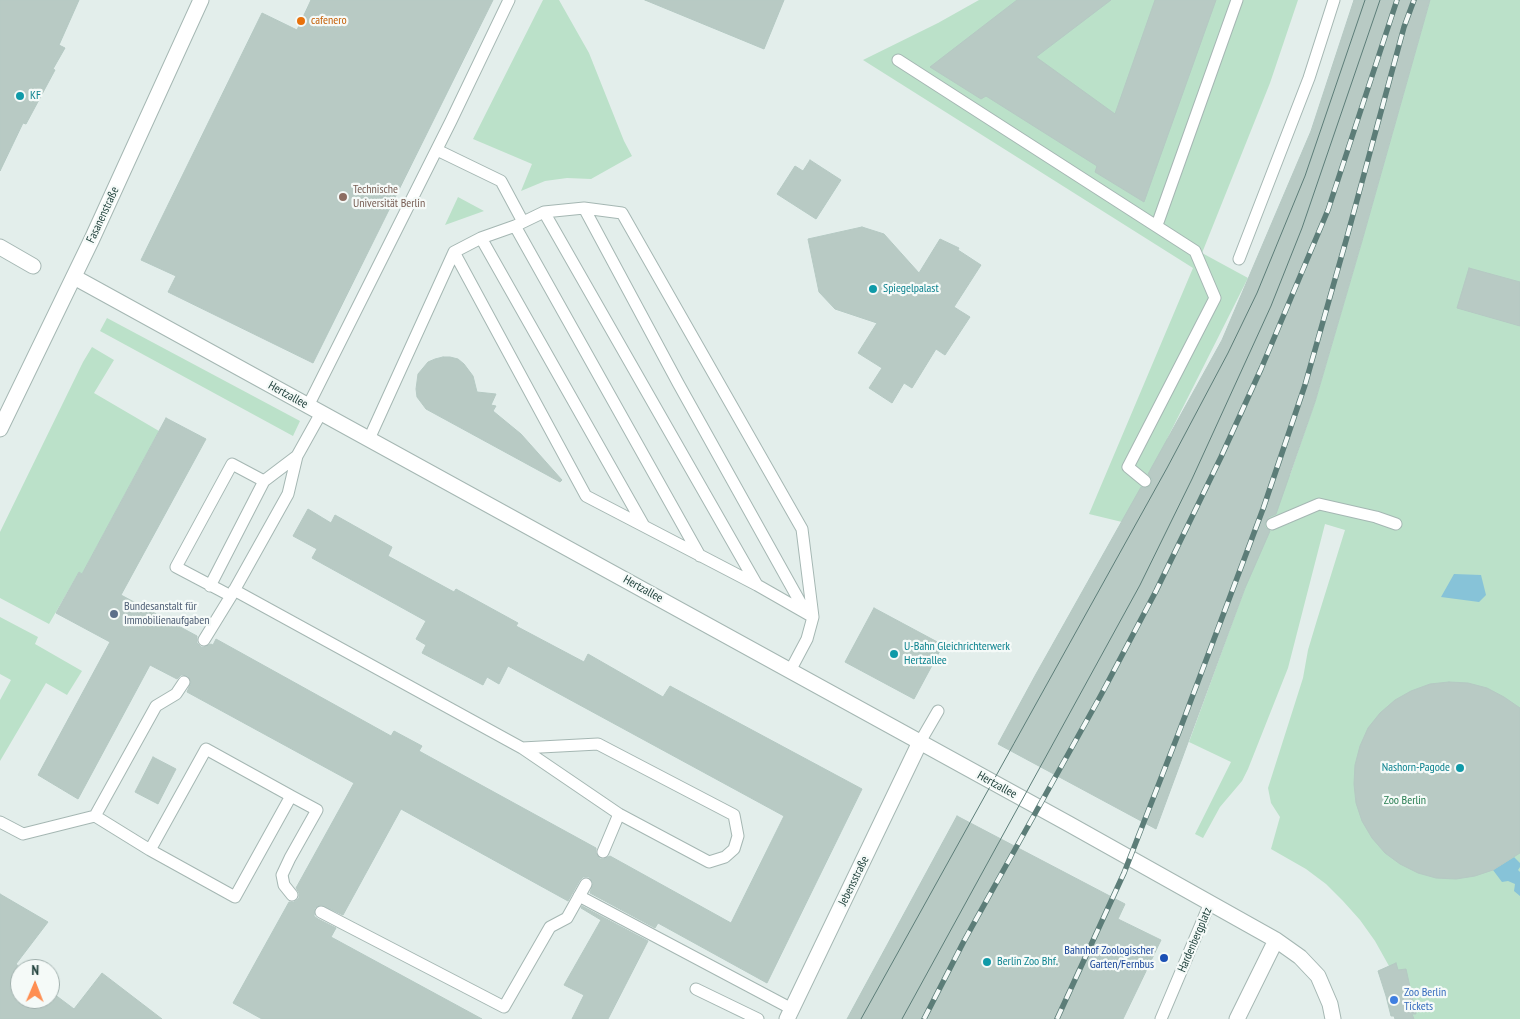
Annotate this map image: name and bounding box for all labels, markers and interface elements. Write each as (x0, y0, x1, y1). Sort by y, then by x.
place label: cafenero (311, 14, 347, 28)
marker: cafenero (295, 15, 307, 27)
place label: KF (30, 89, 41, 103)
marker: KF (14, 90, 26, 102)
place label: Technische Universität Berlin (353, 183, 425, 211)
street label: Fasanenstraße (84, 185, 122, 245)
marker: Technische Universität Berlin (337, 191, 349, 203)
place label: Spiegelpalast (883, 282, 939, 296)
marker: Spiegelpalast (867, 283, 879, 295)
street label: Hertzallee (266, 378, 310, 412)
street label: Hertzallee (621, 572, 665, 606)
place label: Bundesanstalt für Immobilienaufgaben (124, 600, 209, 628)
marker: Bundesanstalt für Immobilienaufgaben (108, 608, 120, 620)
place label: U-Bahn Gleichrichterwerk Hertzallee (904, 640, 1010, 668)
marker: U-Bahn Gleichrichterwerk Hertzallee (888, 648, 900, 660)
place label: Nashorn-Pagode (1382, 761, 1450, 775)
marker: Nashorn-Pagode (1454, 762, 1466, 774)
street label: Hertzallee (975, 768, 1019, 802)
park label: Zoo Berlin (1384, 794, 1426, 808)
street label: Jebensstraße (836, 854, 872, 908)
street label: Hardenbergplatz (1175, 905, 1215, 975)
place label: Bahnhof Zoologischer Garten/Fernbus (1064, 944, 1154, 972)
marker: Bahnhof Zoologischer Garten/Fernbus (1158, 952, 1170, 964)
place label: Berlin Zoo Bhf. (997, 955, 1058, 969)
marker: Berlin Zoo Bhf. (981, 956, 993, 968)
north arrow (10, 959, 60, 1009)
text: N (31, 961, 39, 979)
place label: Zoo Berlin Tickets (1404, 986, 1446, 1014)
marker: Zoo Berlin Tickets (1388, 994, 1400, 1006)

